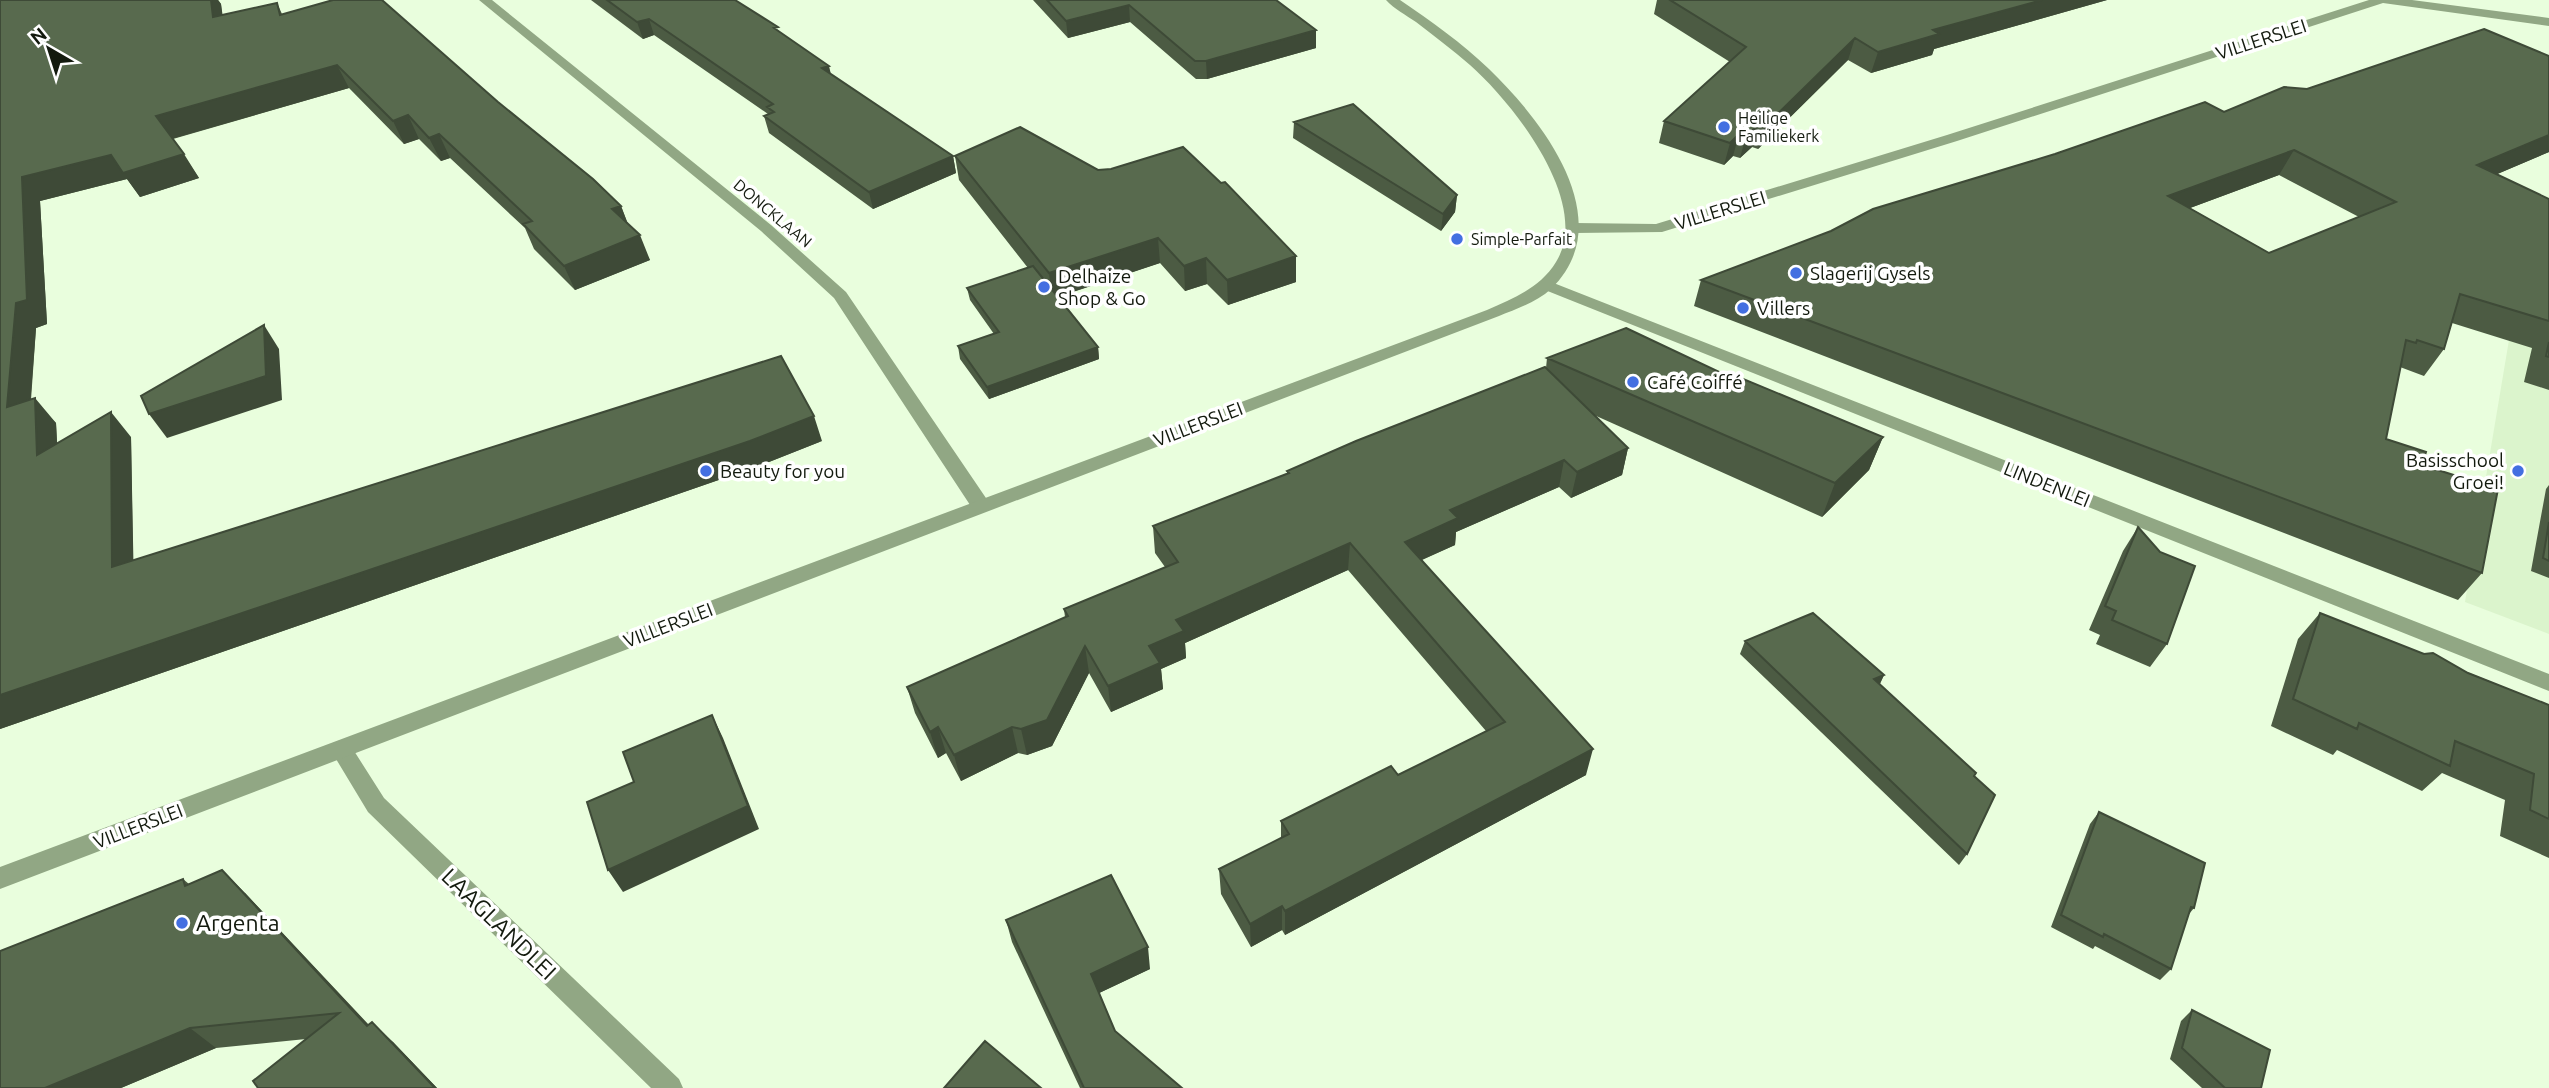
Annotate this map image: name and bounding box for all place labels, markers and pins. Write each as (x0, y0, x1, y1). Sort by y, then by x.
place label: Heilige Familiekerk (1738, 109, 1819, 145)
marker: Heilige Familiekerk (1716, 119, 1732, 135)
place label: Simple-Parfait (1471, 230, 1573, 248)
marker: Simple-Parfait (1449, 231, 1465, 247)
place label: Slagerij Gysels (1810, 262, 1931, 284)
place label: Delhaize Shop & Go (1058, 265, 1146, 309)
marker: Slagerij Gysels (1788, 265, 1804, 281)
marker: Delhaize Shop & Go (1036, 279, 1052, 295)
place label: Villers (1757, 297, 1810, 319)
marker: Villers (1735, 300, 1751, 316)
place label: Café Coiffé (1647, 371, 1743, 393)
marker: Café Coiffé (1625, 374, 1641, 390)
place label: Basisschool Groei! (2406, 449, 2504, 493)
place label: Beauty for you (720, 460, 845, 482)
marker: Beauty for you (698, 463, 714, 479)
marker: Basisschool Groei! (2510, 463, 2526, 479)
place label: Argenta (196, 910, 280, 935)
marker: Argenta (174, 915, 190, 931)

